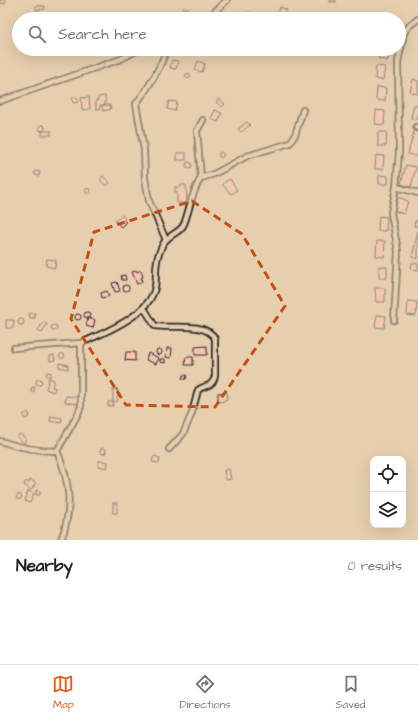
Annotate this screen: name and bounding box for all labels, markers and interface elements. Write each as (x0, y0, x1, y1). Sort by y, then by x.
search box (12, 12, 406, 56)
icon: search (26, 23, 48, 45)
text: Search here (58, 24, 147, 45)
map controls (370, 456, 406, 528)
button: locate (370, 456, 406, 492)
button: layers (370, 492, 406, 528)
text: Nearby (16, 554, 73, 578)
text: 0 results (347, 557, 402, 575)
tab: Map (52, 673, 74, 712)
tab: Directions (179, 673, 231, 712)
tab: Saved (336, 673, 366, 712)

